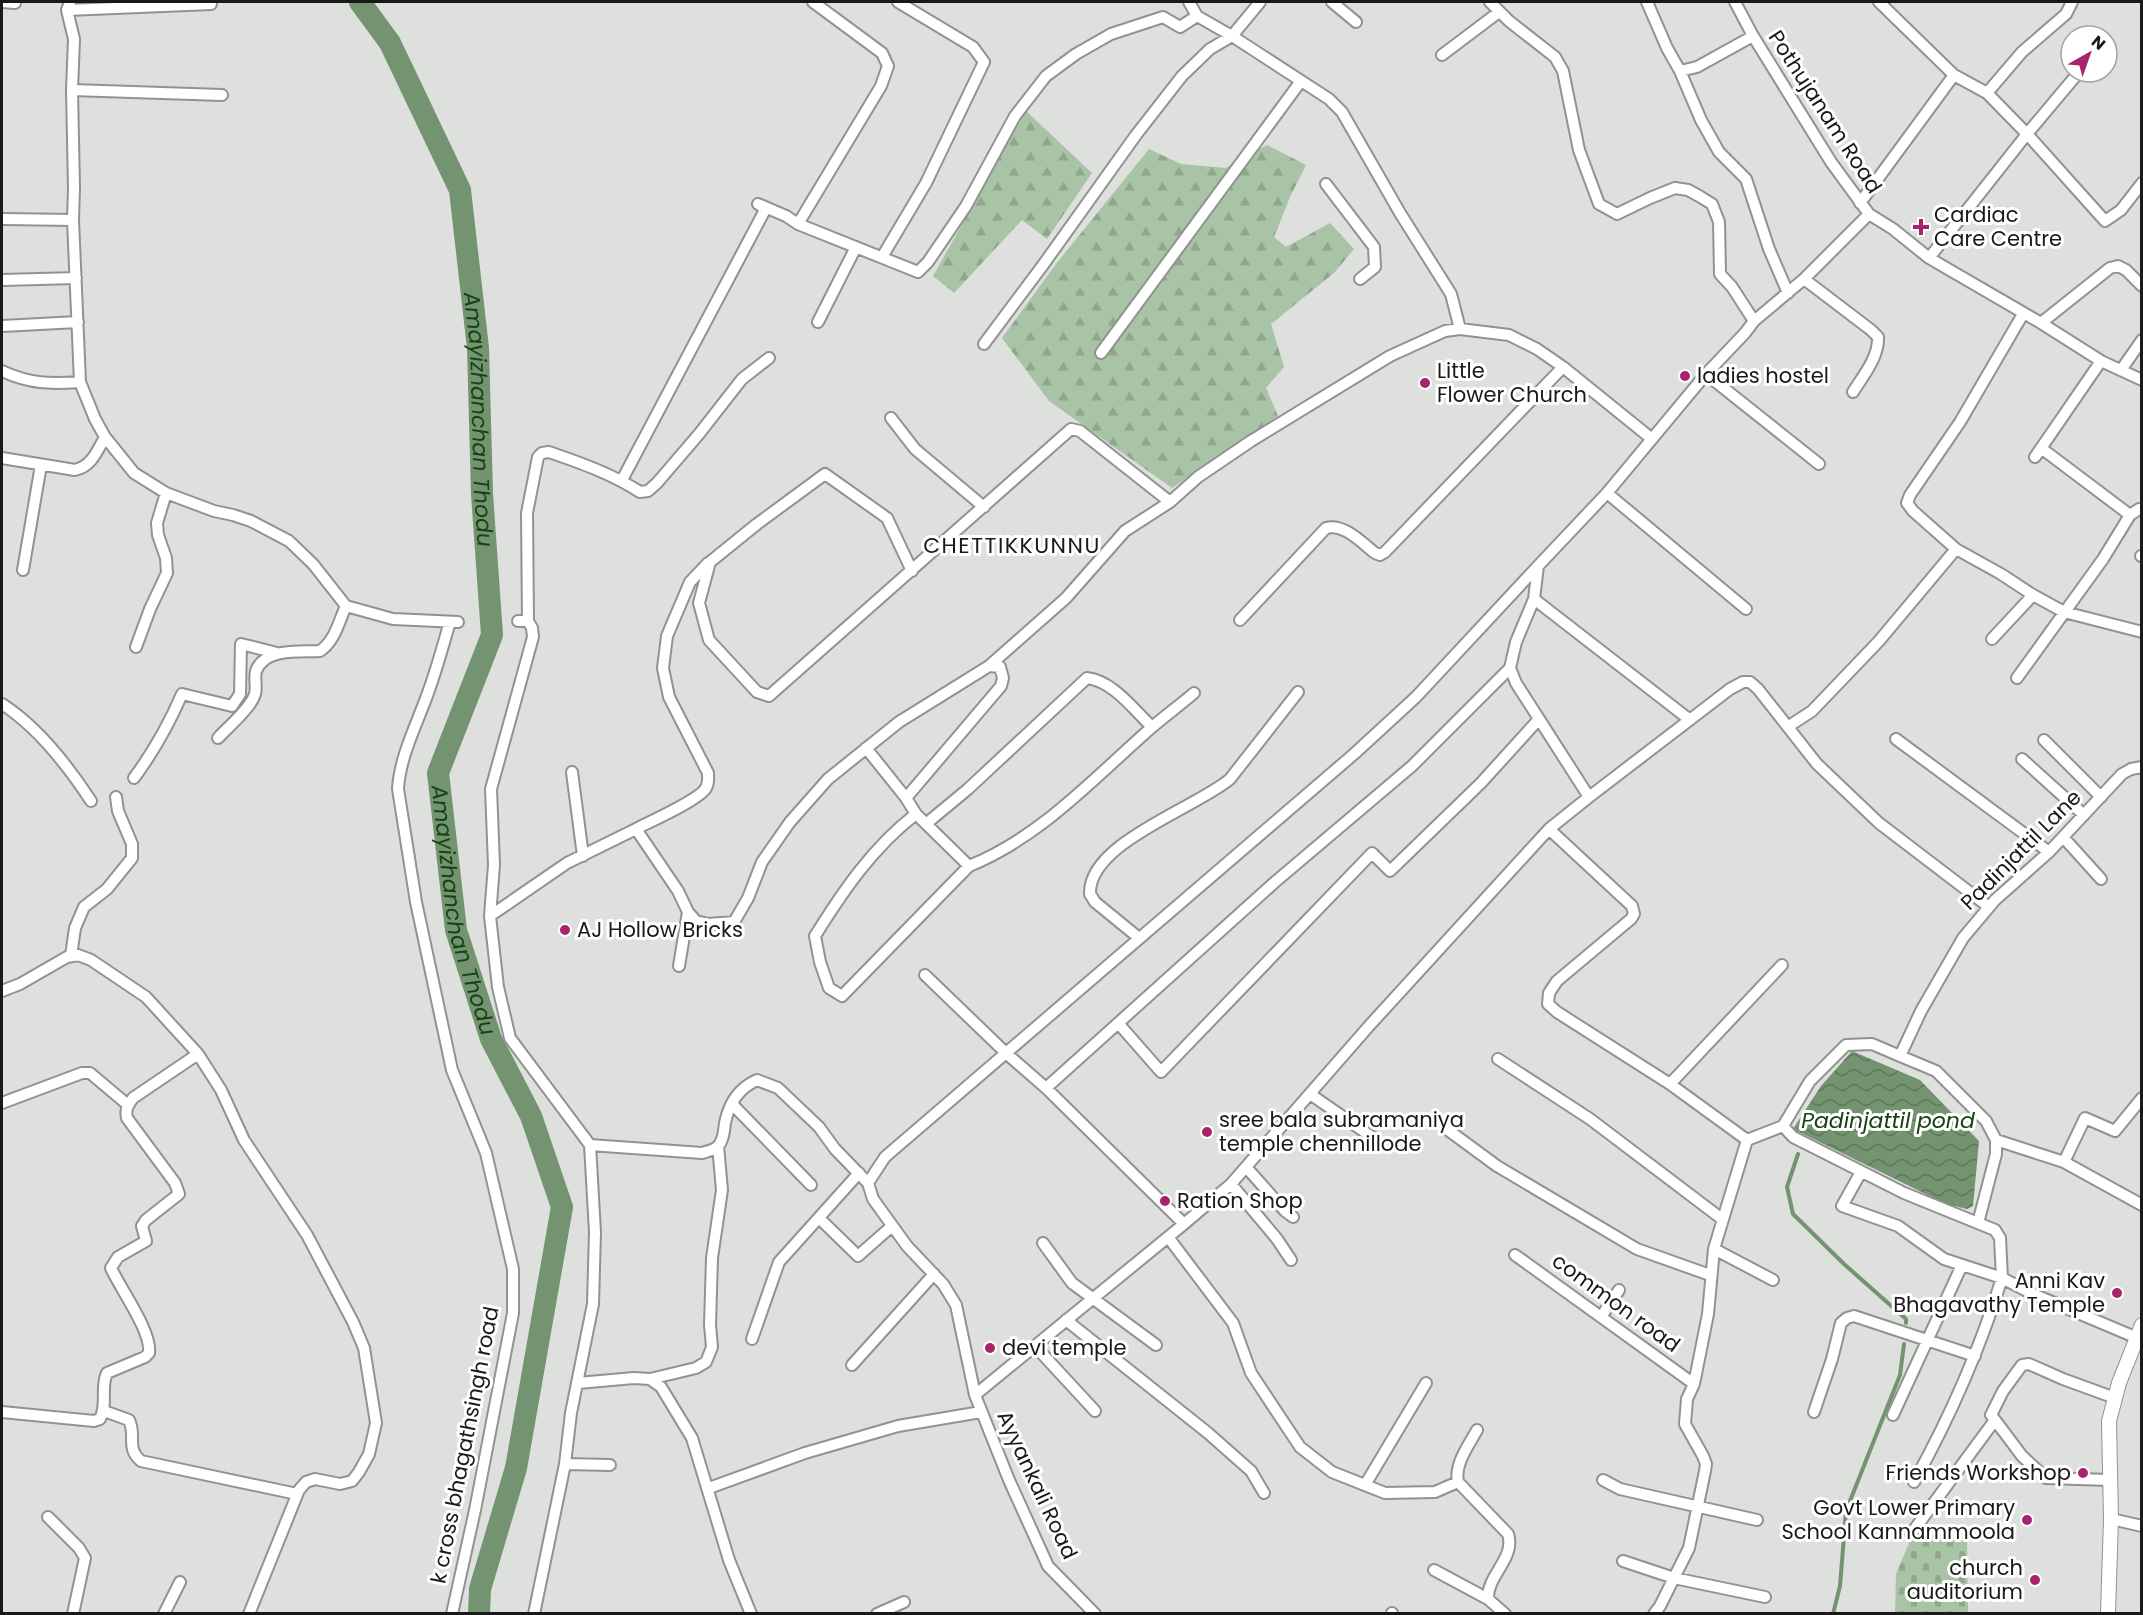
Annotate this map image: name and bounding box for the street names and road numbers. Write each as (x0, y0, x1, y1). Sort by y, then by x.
street label: Pothujanam Road (1762, 25, 1889, 199)
street label: Padinjattil Lane (1954, 783, 2087, 916)
street label: common road (1546, 1246, 1686, 1359)
street label: k cross bhagathsingh road (423, 1304, 506, 1586)
street label: Ayyankali Road (990, 1406, 1085, 1564)

